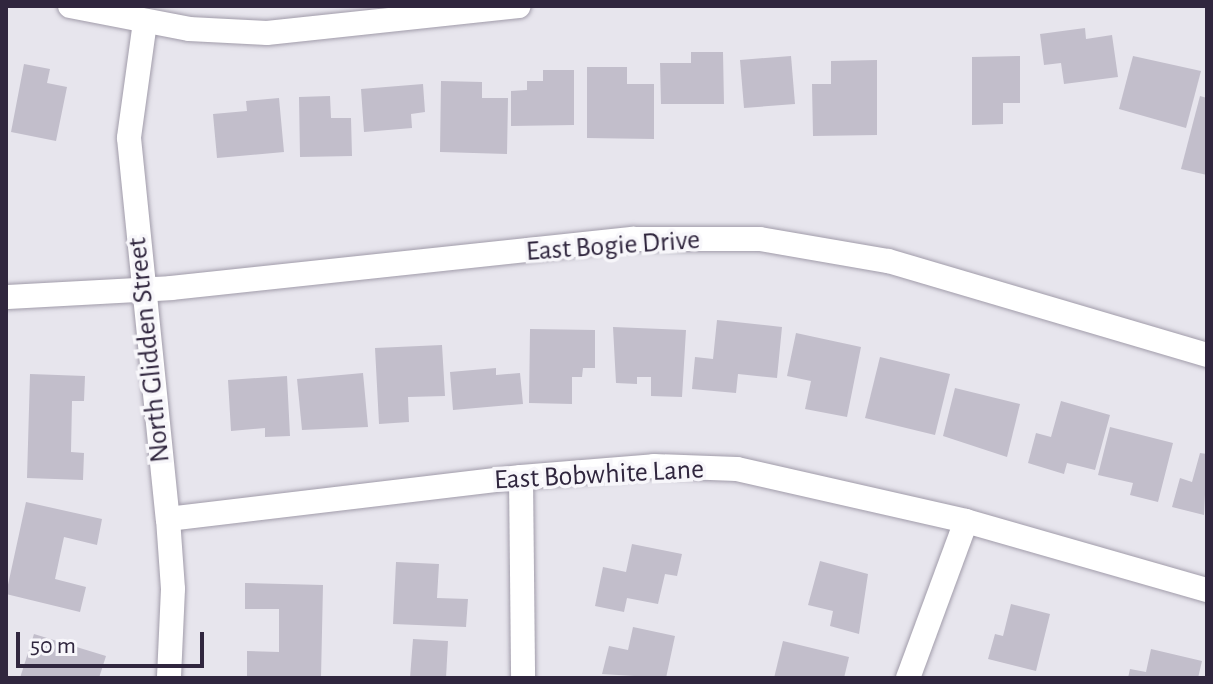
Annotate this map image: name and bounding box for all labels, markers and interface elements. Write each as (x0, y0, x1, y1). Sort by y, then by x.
street label: East Bogie Drive (525, 223, 701, 269)
street label: North Glidden Street (120, 236, 178, 464)
street label: East Bobwhite Lane (493, 453, 705, 497)
scale bar (20, 616, 208, 666)
text: 50 m (30, 634, 76, 658)

